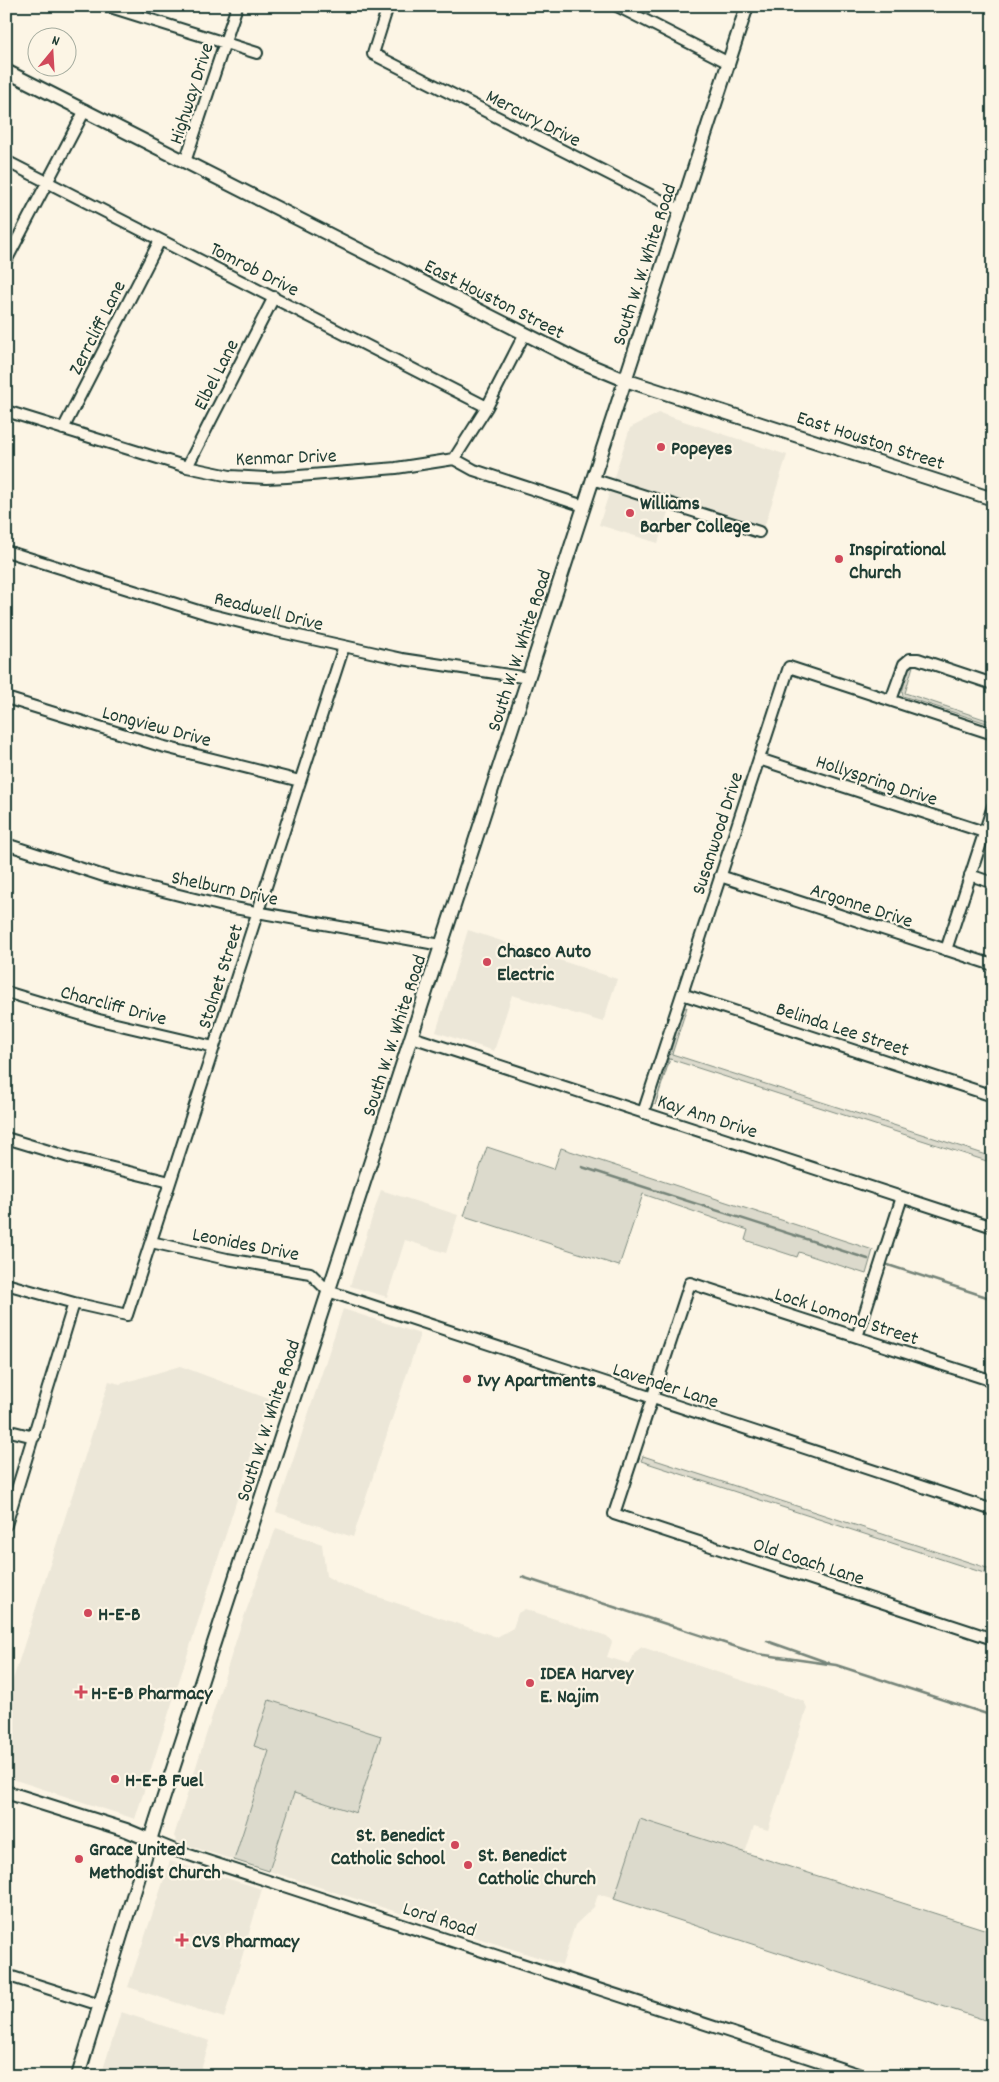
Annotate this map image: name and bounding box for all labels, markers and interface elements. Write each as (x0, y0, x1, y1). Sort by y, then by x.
north arrow (28, 28, 78, 78)
text: N (49, 31, 62, 52)
street label: Highway Drive (163, 39, 222, 148)
street label: Mercury Drive (480, 84, 585, 156)
street label: South W. W. White Road (606, 180, 685, 349)
street label: Tomrob Drive (204, 236, 303, 305)
street label: East Houston Street (419, 253, 568, 348)
street label: Zerrcliff Lane (63, 276, 135, 380)
street label: Elbel Lane (188, 335, 248, 416)
street label: East Houston Street (793, 405, 948, 479)
place label: Popeyes (671, 436, 732, 464)
marker: Popeyes (655, 441, 667, 453)
street label: Kenmar Drive (235, 443, 337, 475)
place label: Williams Barber College (640, 491, 751, 542)
marker: Williams Barber College (624, 507, 636, 519)
place label: Inspirational Church (849, 537, 946, 588)
marker: Inspirational Church (833, 553, 845, 565)
street label: South W. W. White Road (481, 566, 560, 735)
street label: Readwell Drive (211, 586, 326, 640)
street label: Longview Drive (99, 700, 214, 756)
street label: Hollyspring Drive (812, 749, 941, 815)
street label: Susanwood Drive (686, 769, 752, 899)
street label: Shelburn Drive (168, 865, 281, 915)
street label: Argonne Drive (806, 877, 916, 937)
street label: Stolnet Street (192, 921, 252, 1033)
place label: Chasco Auto Electric (497, 939, 591, 990)
street label: South W. W. White Road (356, 951, 435, 1120)
marker: Chasco Auto Electric (481, 956, 493, 968)
street label: Charcliff Drive (57, 979, 170, 1035)
street label: Belinda Lee Street (772, 996, 912, 1066)
street label: Kay Ann Drive (653, 1088, 761, 1147)
street label: Leonides Drive (190, 1222, 302, 1270)
street label: Lock Lomond Street (771, 1281, 921, 1354)
street label: South W. W. White Road (230, 1336, 309, 1505)
street label: Lavender Lane (609, 1357, 722, 1417)
place label: Ivy Apartments (477, 1368, 596, 1396)
marker: Ivy Apartments (461, 1373, 473, 1385)
street label: Old Coach Lane (749, 1532, 868, 1594)
place label: H-E-B (98, 1602, 140, 1630)
marker: H-E-B (82, 1607, 94, 1619)
place label: IDEA Harvey E. Najim (540, 1661, 634, 1712)
marker: IDEA Harvey E. Najim (524, 1677, 536, 1689)
place label: H-E-B Pharmacy (91, 1681, 213, 1709)
marker: H-E-B Pharmacy (75, 1686, 87, 1698)
place label: H-E-B Fuel (125, 1768, 203, 1796)
marker: H-E-B Fuel (109, 1773, 121, 1785)
place label: St. Benedict Catholic School (331, 1823, 446, 1874)
place label: Grace United Methodist Church (89, 1837, 221, 1888)
marker: St. Benedict Catholic School (449, 1839, 461, 1851)
place label: St. Benedict Catholic Church (478, 1843, 596, 1894)
marker: Grace United Methodist Church (73, 1853, 85, 1865)
marker: St. Benedict Catholic Church (462, 1859, 474, 1871)
street label: Lord Road (399, 1896, 479, 1946)
place label: CVS Pharmacy (192, 1929, 300, 1957)
marker: CVS Pharmacy (176, 1934, 188, 1946)

